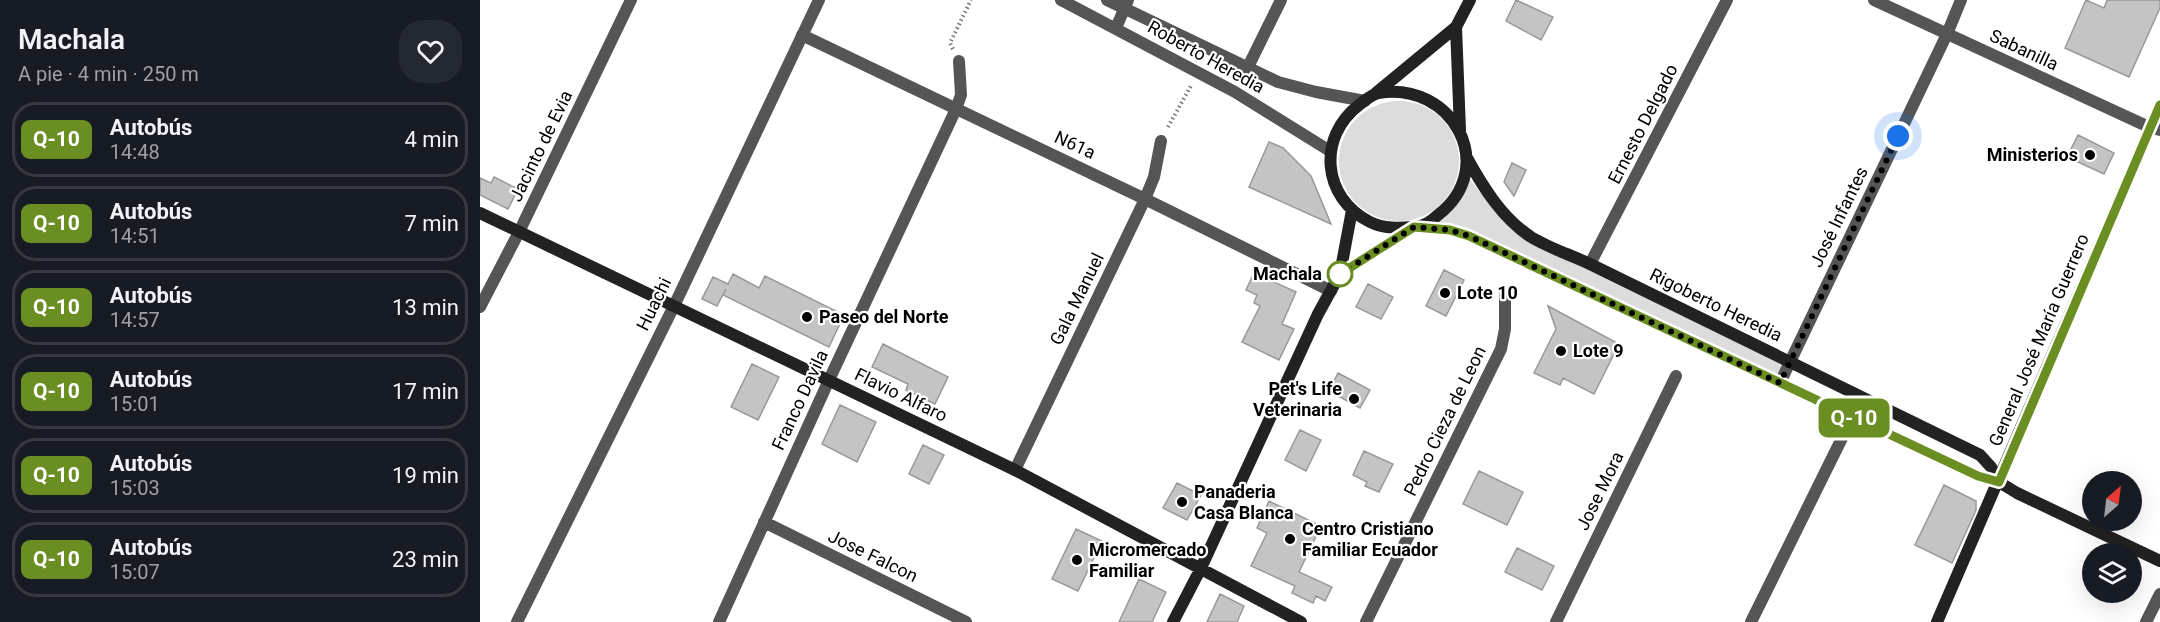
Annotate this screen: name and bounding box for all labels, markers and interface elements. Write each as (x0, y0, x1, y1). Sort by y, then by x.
street label: Roberto Heredia (1144, 16, 1268, 97)
button: heart (399, 20, 462, 83)
text: Machala (18, 23, 125, 56)
street label: Sabanilla (1987, 25, 2062, 75)
street label: Ernesto Delgado (1603, 60, 1682, 187)
text: A pie · 4 min · 250 m (18, 62, 199, 86)
street label: Jacinto de Evia (505, 87, 577, 205)
text: Autobús (110, 115, 192, 140)
your location (1883, 121, 1913, 151)
street label: N61a (1051, 126, 1099, 163)
text: Q-10 (33, 127, 80, 151)
text: 4 min (404, 127, 459, 152)
text: 14:48 (110, 140, 160, 164)
place label: Ministerios (1987, 144, 2078, 165)
marker: Ministerios (2083, 148, 2097, 162)
street label: José Infantes (1805, 163, 1872, 270)
text: Autobús (110, 199, 192, 224)
text: Q-10 (33, 211, 80, 235)
text: 7 min (404, 211, 459, 236)
text: 14:51 (110, 224, 160, 248)
street label: General José María Guerrero (1984, 230, 2093, 449)
street label: Gala Manuel (1045, 249, 1108, 348)
marker: Machala (1327, 261, 1353, 287)
place label: Machala (1253, 263, 1322, 284)
street label: Rigoberto Heredia (1647, 263, 1786, 346)
street label: Huachi (632, 274, 675, 334)
place label: Lote 10 (1457, 282, 1518, 303)
text: Autobús (110, 283, 192, 308)
marker: Lote 10 (1438, 286, 1452, 300)
text: Q-10 (33, 295, 80, 319)
text: 13 min (392, 295, 459, 320)
place label: Paseo del Norte (819, 306, 949, 327)
text: 14:57 (110, 308, 160, 332)
marker: Paseo del Norte (800, 310, 814, 324)
place label: Lote 9 (1573, 340, 1624, 361)
street label: Pedro Cieza de Leon (1399, 342, 1490, 499)
marker: Lote 9 (1554, 344, 1568, 358)
street label: Franco Davila (767, 346, 832, 453)
street label: Flavio Alfaro (852, 363, 951, 426)
text: Autobús (110, 367, 192, 392)
place label: Pet's Life Veterinaria (1253, 378, 1342, 420)
text: Q-10 (33, 379, 80, 403)
text: 17 min (392, 379, 459, 404)
text: 15:01 (110, 392, 160, 416)
marker: Pet's Life Veterinaria (1347, 392, 1361, 406)
line badge: Q-10 (1812, 398, 1896, 438)
text: Q-10 (1831, 406, 1877, 430)
street label: Jose Mora (1571, 448, 1628, 534)
text: Autobús (110, 451, 192, 476)
text: Q-10 (33, 463, 80, 487)
text: 19 min (392, 463, 459, 488)
north arrow (2082, 471, 2142, 531)
map controls (2082, 471, 2142, 603)
text: 15:03 (110, 476, 160, 500)
place label: Panaderia Casa Blanca (1194, 481, 1294, 523)
marker: Panaderia Casa Blanca (1175, 495, 1189, 509)
place label: Centro Cristiano Familiar Ecuador (1302, 518, 1438, 560)
street label: Jose Falcon (825, 525, 921, 586)
marker: Centro Cristiano Familiar Ecuador (1283, 532, 1297, 546)
text: Autobús (110, 535, 192, 560)
place label: Micromercado Familiar (1089, 539, 1206, 581)
button: layers (2082, 543, 2142, 603)
text: Q-10 (33, 547, 80, 571)
text: 23 min (392, 547, 459, 572)
marker: Micromercado Familiar (1070, 553, 1084, 567)
text: 15:07 (110, 560, 160, 584)

